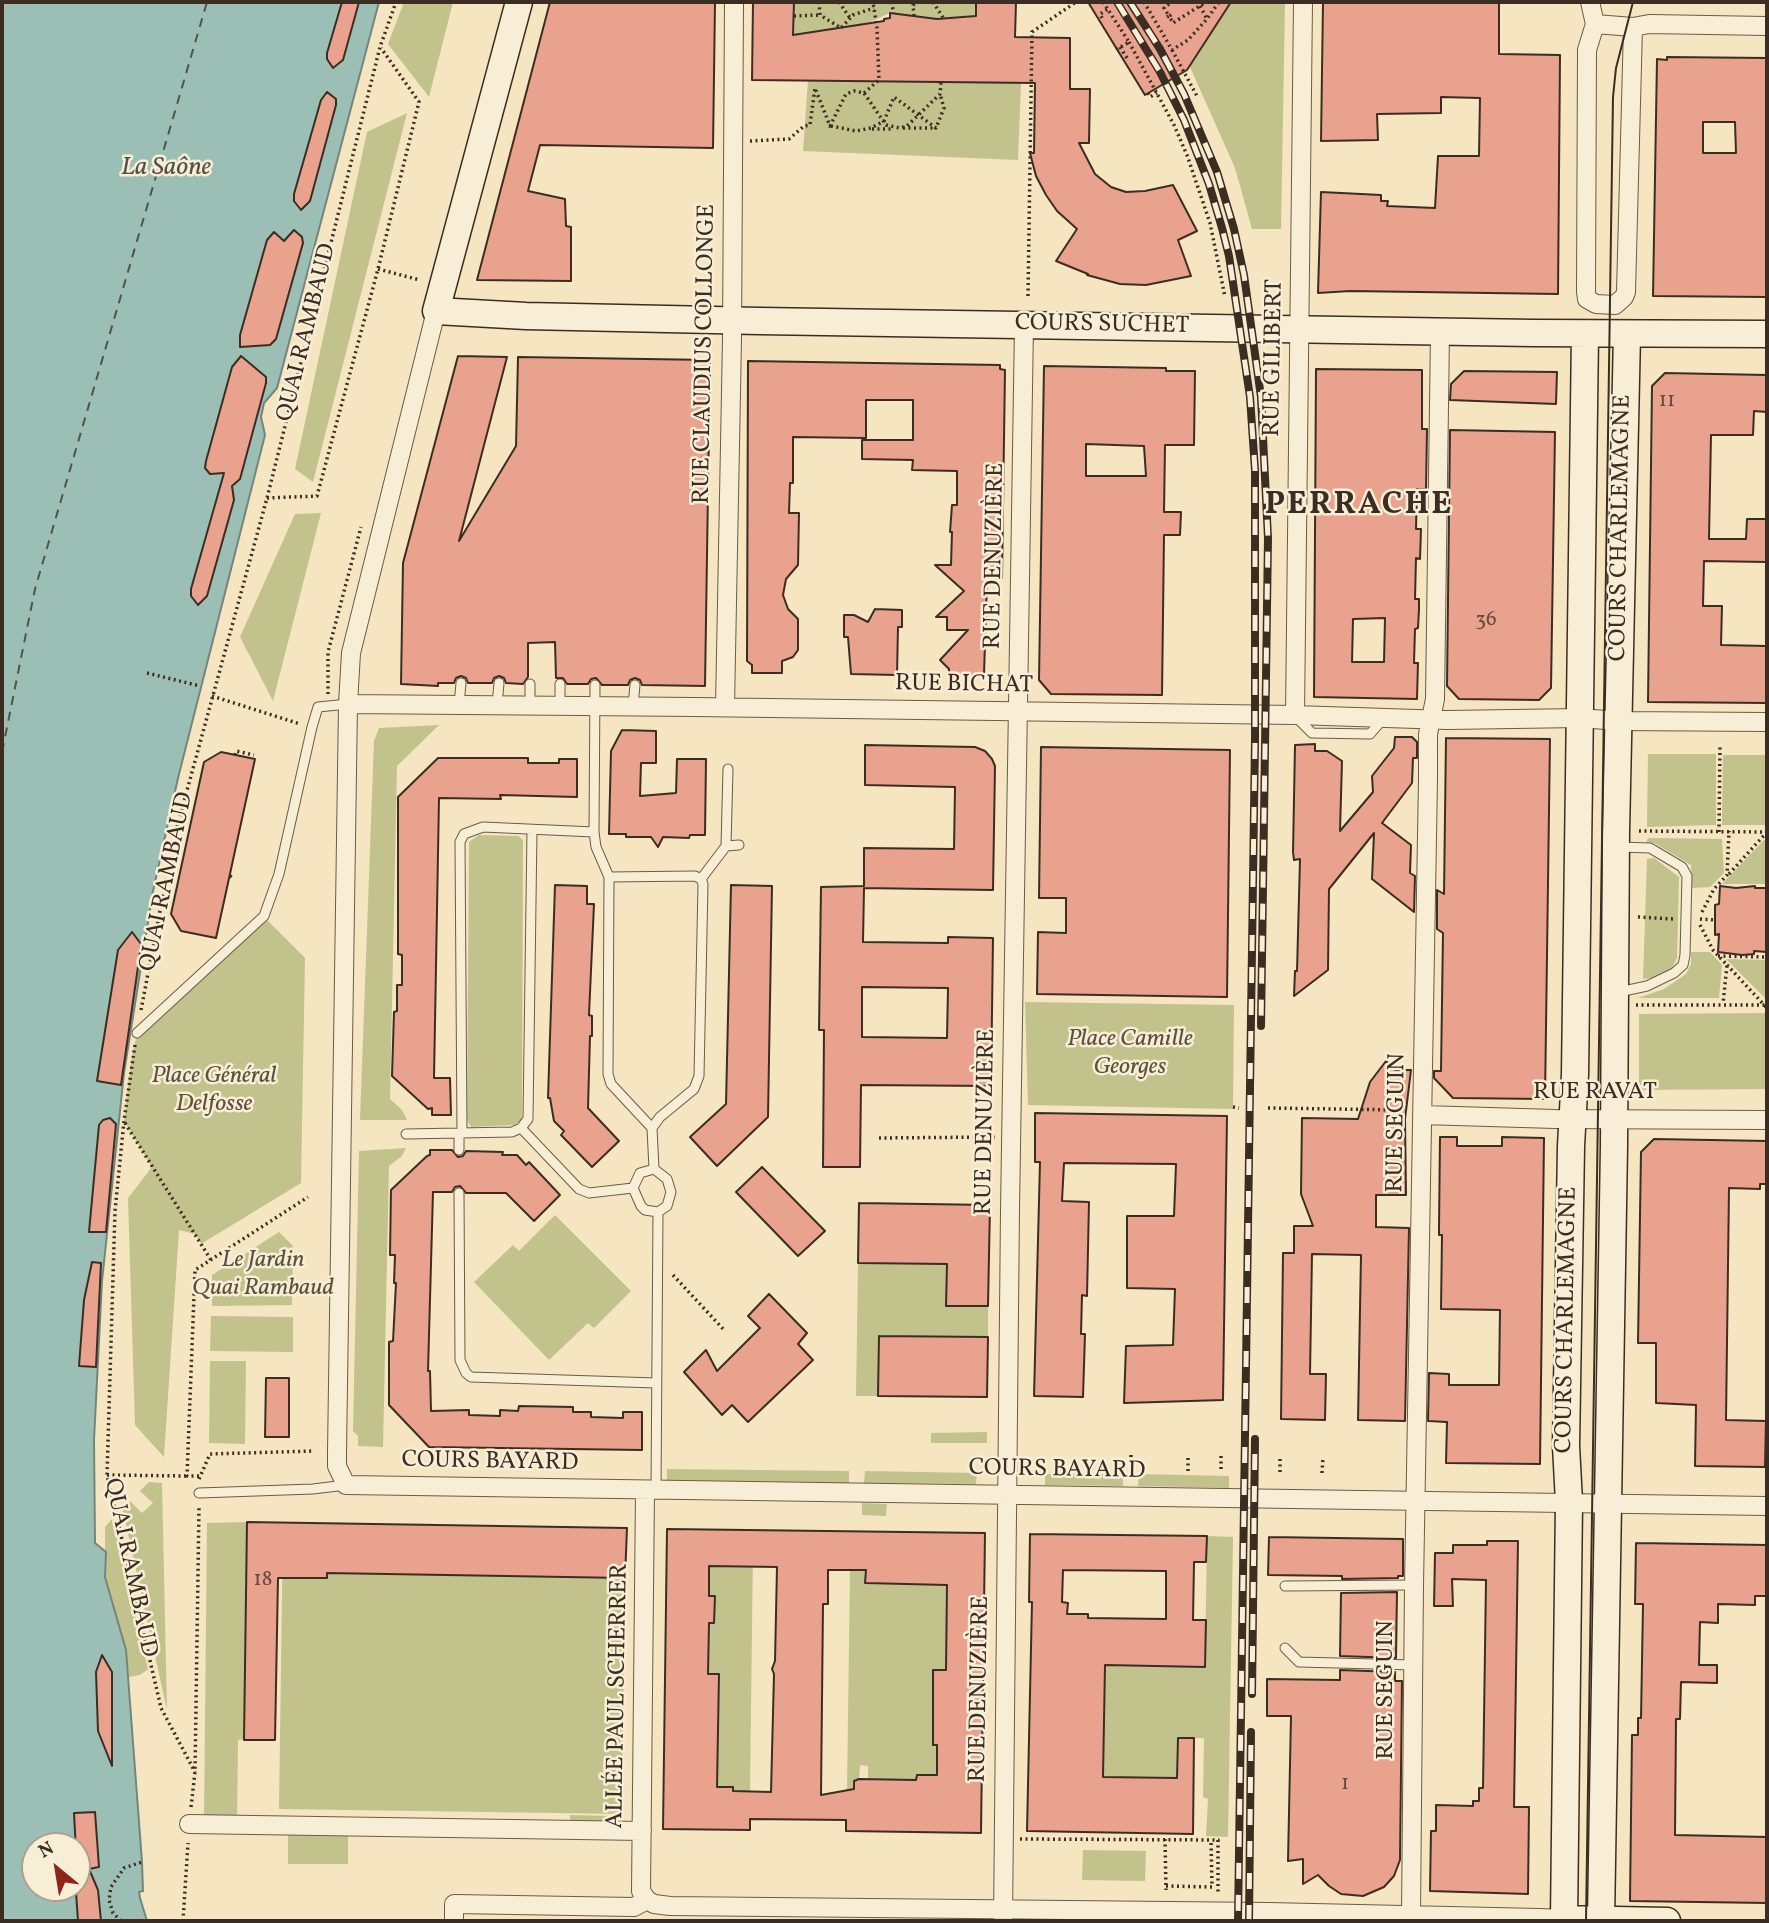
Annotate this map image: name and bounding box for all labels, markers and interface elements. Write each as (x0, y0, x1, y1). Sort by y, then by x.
water label: La Saône (121, 153, 211, 185)
street label: RUE CLAUDIUS COLLONGE (689, 204, 723, 504)
street label: QUAI RAMBAUD (272, 241, 344, 425)
street label: RUE GILIBERT (1259, 279, 1291, 437)
street label: COURS SUCHET (1014, 310, 1190, 342)
house number: 11 (1659, 389, 1675, 415)
street label: COURS CHARLEMAGNE (1605, 394, 1639, 662)
street label: RUE DENUZIÈRE (980, 462, 1012, 650)
district label: PERRACHE (1266, 488, 1452, 526)
house number: 36 (1475, 608, 1497, 634)
street label: RUE BICHAT (895, 670, 1033, 702)
street label: QUAI RAMBAUD (135, 790, 201, 974)
park label: Place Camille Georges (1067, 1027, 1193, 1083)
street label: RUE DENUZIÈRE (971, 1028, 1003, 1216)
street label: RUE SEGUIN (1382, 1053, 1414, 1193)
park label: Place Général Delfosse (152, 1064, 276, 1120)
street label: RUE RAVAT (1533, 1080, 1657, 1108)
street label: COURS CHARLEMAGNE (1551, 1186, 1585, 1454)
park label: Le Jardin Quai Rambaud (192, 1248, 334, 1304)
street label: COURS BAYARD (401, 1447, 579, 1479)
street label: COURS BAYARD (968, 1455, 1146, 1487)
street label: QUAI RAMBAUD (96, 1476, 162, 1660)
street label: ALLÉE PAUL SCHERRER (602, 1563, 636, 1829)
house number: 18 (254, 1568, 272, 1594)
street label: RUE DENUZIÈRE (965, 1595, 997, 1783)
street label: RUE SEGUIN (1374, 1620, 1402, 1760)
house number: 1 (1341, 1772, 1349, 1798)
north arrow (21, 1832, 91, 1902)
text: N (34, 1836, 59, 1865)

